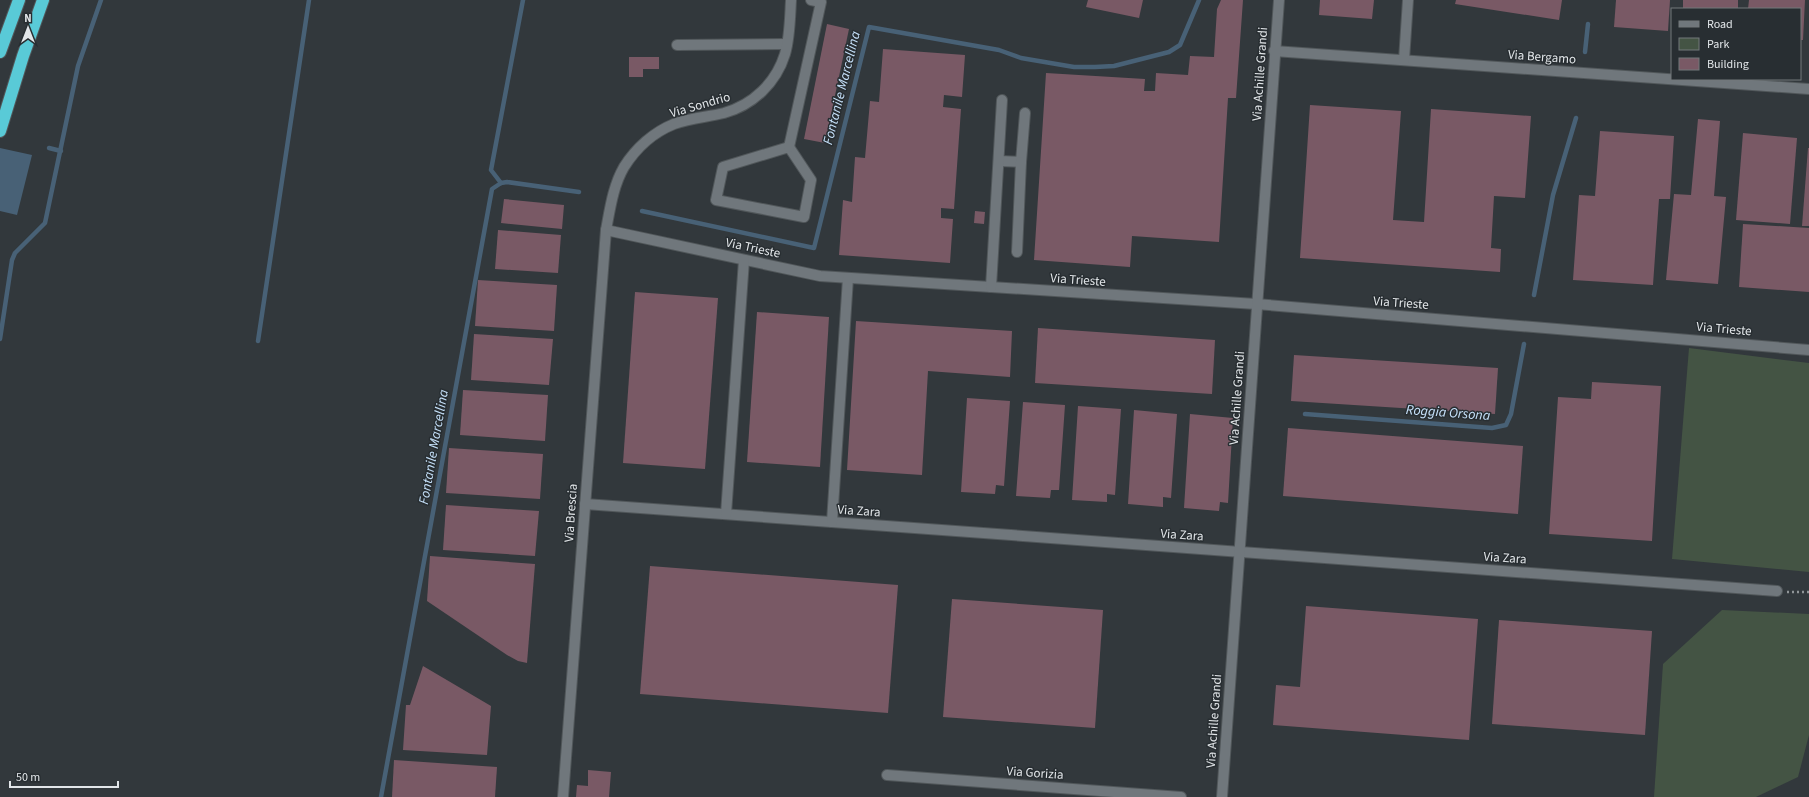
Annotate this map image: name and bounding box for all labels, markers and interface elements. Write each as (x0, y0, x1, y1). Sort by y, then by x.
north arrow (8, 8, 48, 48)
legend (1671, 8, 1801, 80)
text: N (24, 11, 32, 26)
text: Road (1707, 16, 1733, 33)
street label: Via Achille Grandi (1248, 26, 1272, 122)
water label: Fontanile Marcellina (818, 29, 866, 147)
text: Park (1707, 36, 1729, 53)
street label: Via Bergamo (1507, 46, 1577, 68)
text: Building (1707, 56, 1749, 73)
street label: Via Sondrio (668, 88, 732, 122)
street label: Via Trieste (724, 233, 782, 263)
street label: Via Trieste (1050, 269, 1106, 291)
street label: Via Trieste (1373, 292, 1429, 314)
street label: Via Trieste (1696, 318, 1752, 340)
street label: Via Achille Grandi (1225, 350, 1249, 446)
water label: Fontanile Marcellina (414, 387, 454, 506)
water label: Roggia Orsona (1405, 400, 1491, 426)
street label: Via Brescia (560, 483, 582, 543)
street label: Via Zara (837, 501, 881, 521)
street label: Via Zara (1160, 525, 1204, 545)
street label: Via Zara (1483, 548, 1527, 568)
street label: Via Achille Grandi (1202, 673, 1226, 769)
street label: Via Gorizia (1006, 762, 1064, 784)
scale bar (10, 763, 118, 789)
text: 50 m (16, 769, 40, 786)

